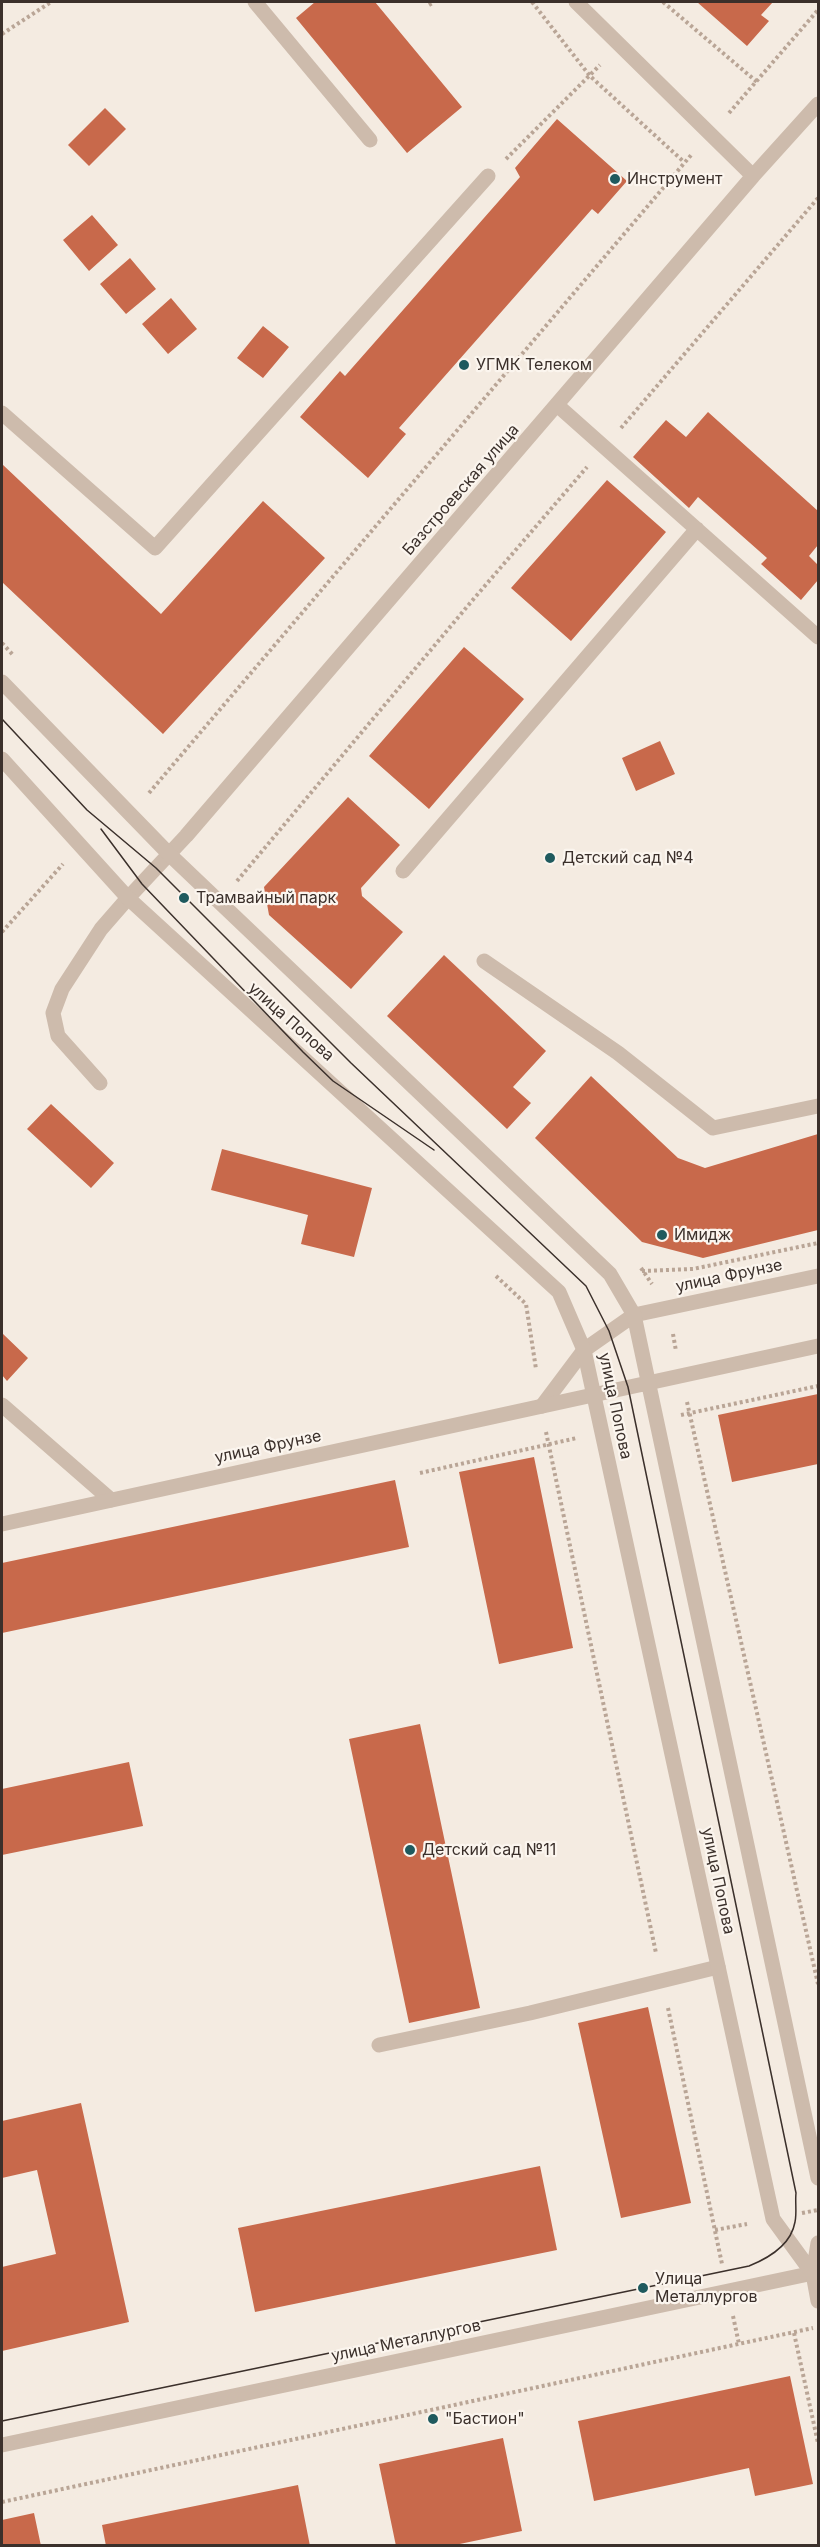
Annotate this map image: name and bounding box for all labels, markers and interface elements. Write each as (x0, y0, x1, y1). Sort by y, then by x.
place label: Инструмент (627, 169, 722, 189)
marker: Инструмент (608, 172, 622, 186)
place label: УГМК Телеком (476, 355, 592, 375)
marker: УГМК Телеком (457, 358, 471, 372)
street label: Базстроевская улица (399, 421, 523, 559)
place label: Детский сад №4 (562, 848, 694, 868)
marker: Детский сад №4 (543, 851, 557, 865)
place label: Трамвайный парк (196, 888, 336, 908)
marker: Трамвайный парк (177, 891, 191, 905)
street label: улица Попова (244, 979, 338, 1065)
place label: Имидж (674, 1225, 731, 1245)
marker: Имидж (655, 1228, 669, 1242)
street label: улица Фрунзе (674, 1255, 784, 1297)
street label: улица Попова (594, 1351, 636, 1461)
street label: улица Фрунзе (213, 1426, 323, 1468)
street label: улица Попова (697, 1826, 739, 1936)
place label: Детский сад №11 (422, 1840, 556, 1860)
marker: Детский сад №11 (403, 1843, 417, 1857)
place label: Улица Металлургов (655, 2269, 758, 2307)
marker: Улица Металлургов (636, 2281, 650, 2295)
street label: улица Металлургов (329, 2316, 483, 2366)
place label: "Бастион" (445, 2409, 525, 2429)
marker: "Бастион" (426, 2412, 440, 2426)

